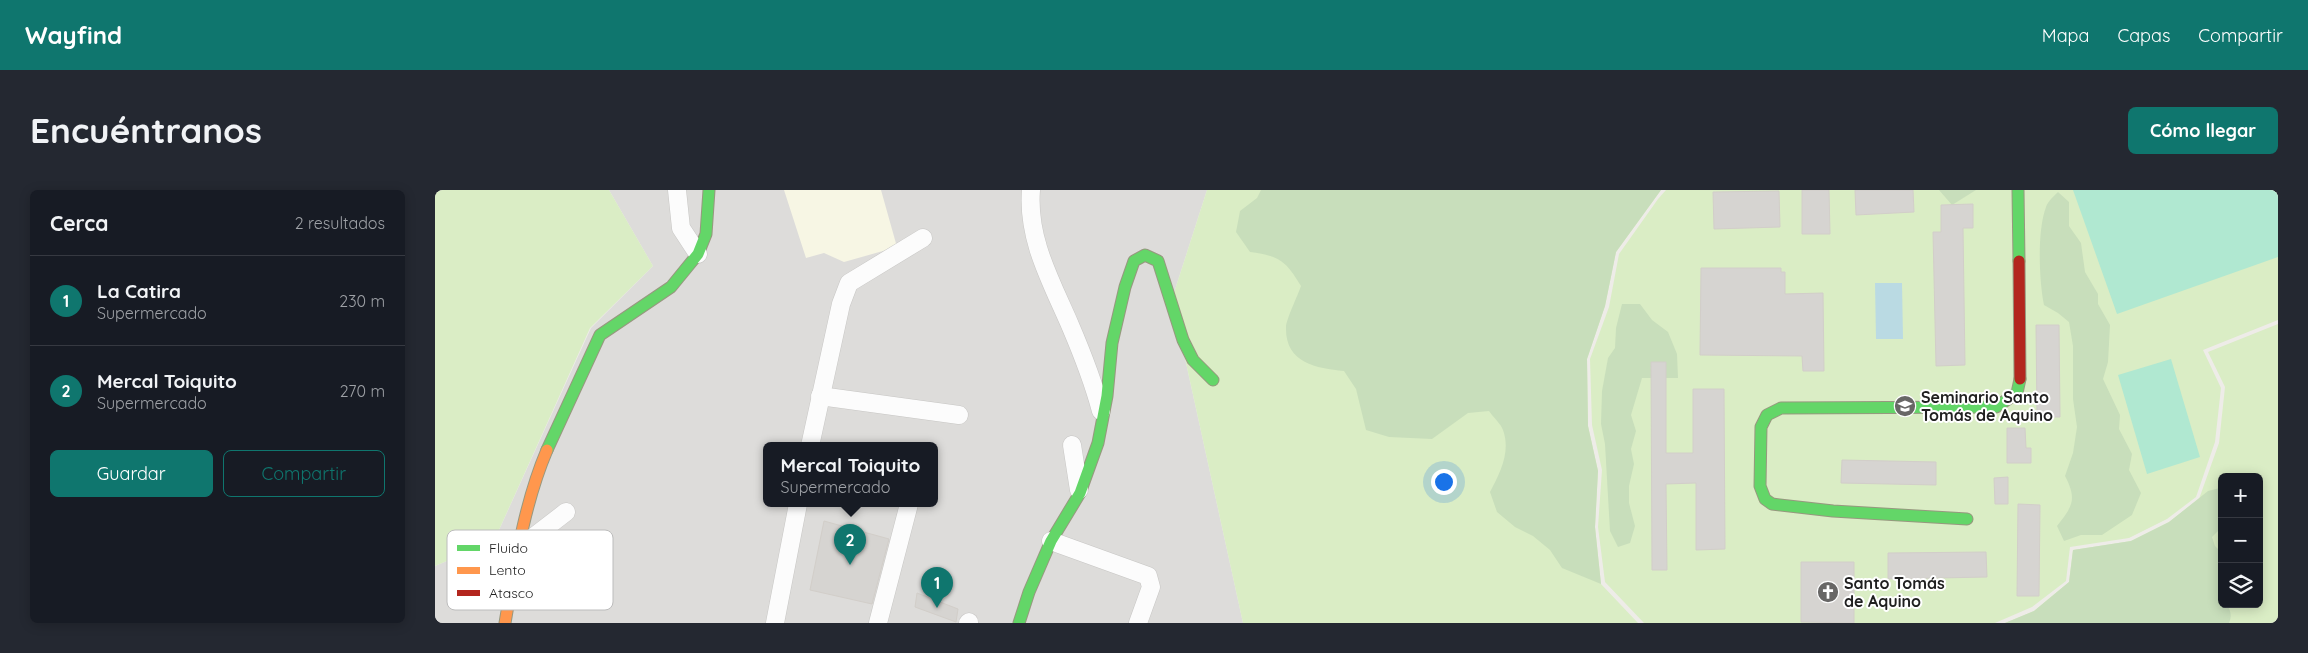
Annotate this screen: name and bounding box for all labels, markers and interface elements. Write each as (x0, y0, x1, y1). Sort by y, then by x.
text: Wayfind (25, 20, 122, 50)
text: Mapa (2042, 24, 2089, 47)
text: Capas (2117, 24, 2170, 47)
text: Compartir (2198, 24, 2283, 47)
button: Cómo llegar (2128, 107, 2278, 154)
text: Encuéntranos (30, 108, 262, 152)
text: Cerca (50, 210, 108, 236)
text: 2 resultados (295, 213, 385, 233)
text: La Catira (97, 279, 181, 303)
text: 1 (63, 291, 69, 311)
text: 230 m (339, 291, 385, 311)
text: Supermercado (97, 303, 207, 323)
text: Mercal Toiquito (97, 369, 237, 393)
text: 2 (61, 381, 71, 401)
text: 270 m (340, 381, 385, 401)
place label: Seminario Santo Tomás de Aquino (1921, 387, 2053, 425)
text: Supermercado (97, 393, 207, 413)
school or university icon: Seminario Santo Tomás de Aquino (1893, 394, 1917, 418)
popup (763, 442, 938, 507)
button: Guardar (50, 450, 213, 497)
button: Compartir (223, 450, 385, 497)
text: Mercal Toiquito (781, 453, 920, 477)
your location (1431, 469, 1457, 495)
map controls (2218, 473, 2263, 608)
button: + (2218, 473, 2263, 518)
text: Supermercado (781, 477, 890, 497)
button: − (2218, 518, 2263, 563)
pin: 2 (834, 524, 866, 565)
legend (447, 530, 613, 610)
text: Fluido (489, 539, 528, 557)
text: Lento (489, 561, 526, 579)
button: layers (2218, 563, 2263, 608)
pin: 1 (921, 567, 953, 608)
place label: Santo Tomás de Aquino (1844, 573, 1945, 611)
church icon: Santo Tomás de Aquino (1816, 580, 1840, 604)
text: Atasco (489, 584, 534, 602)

